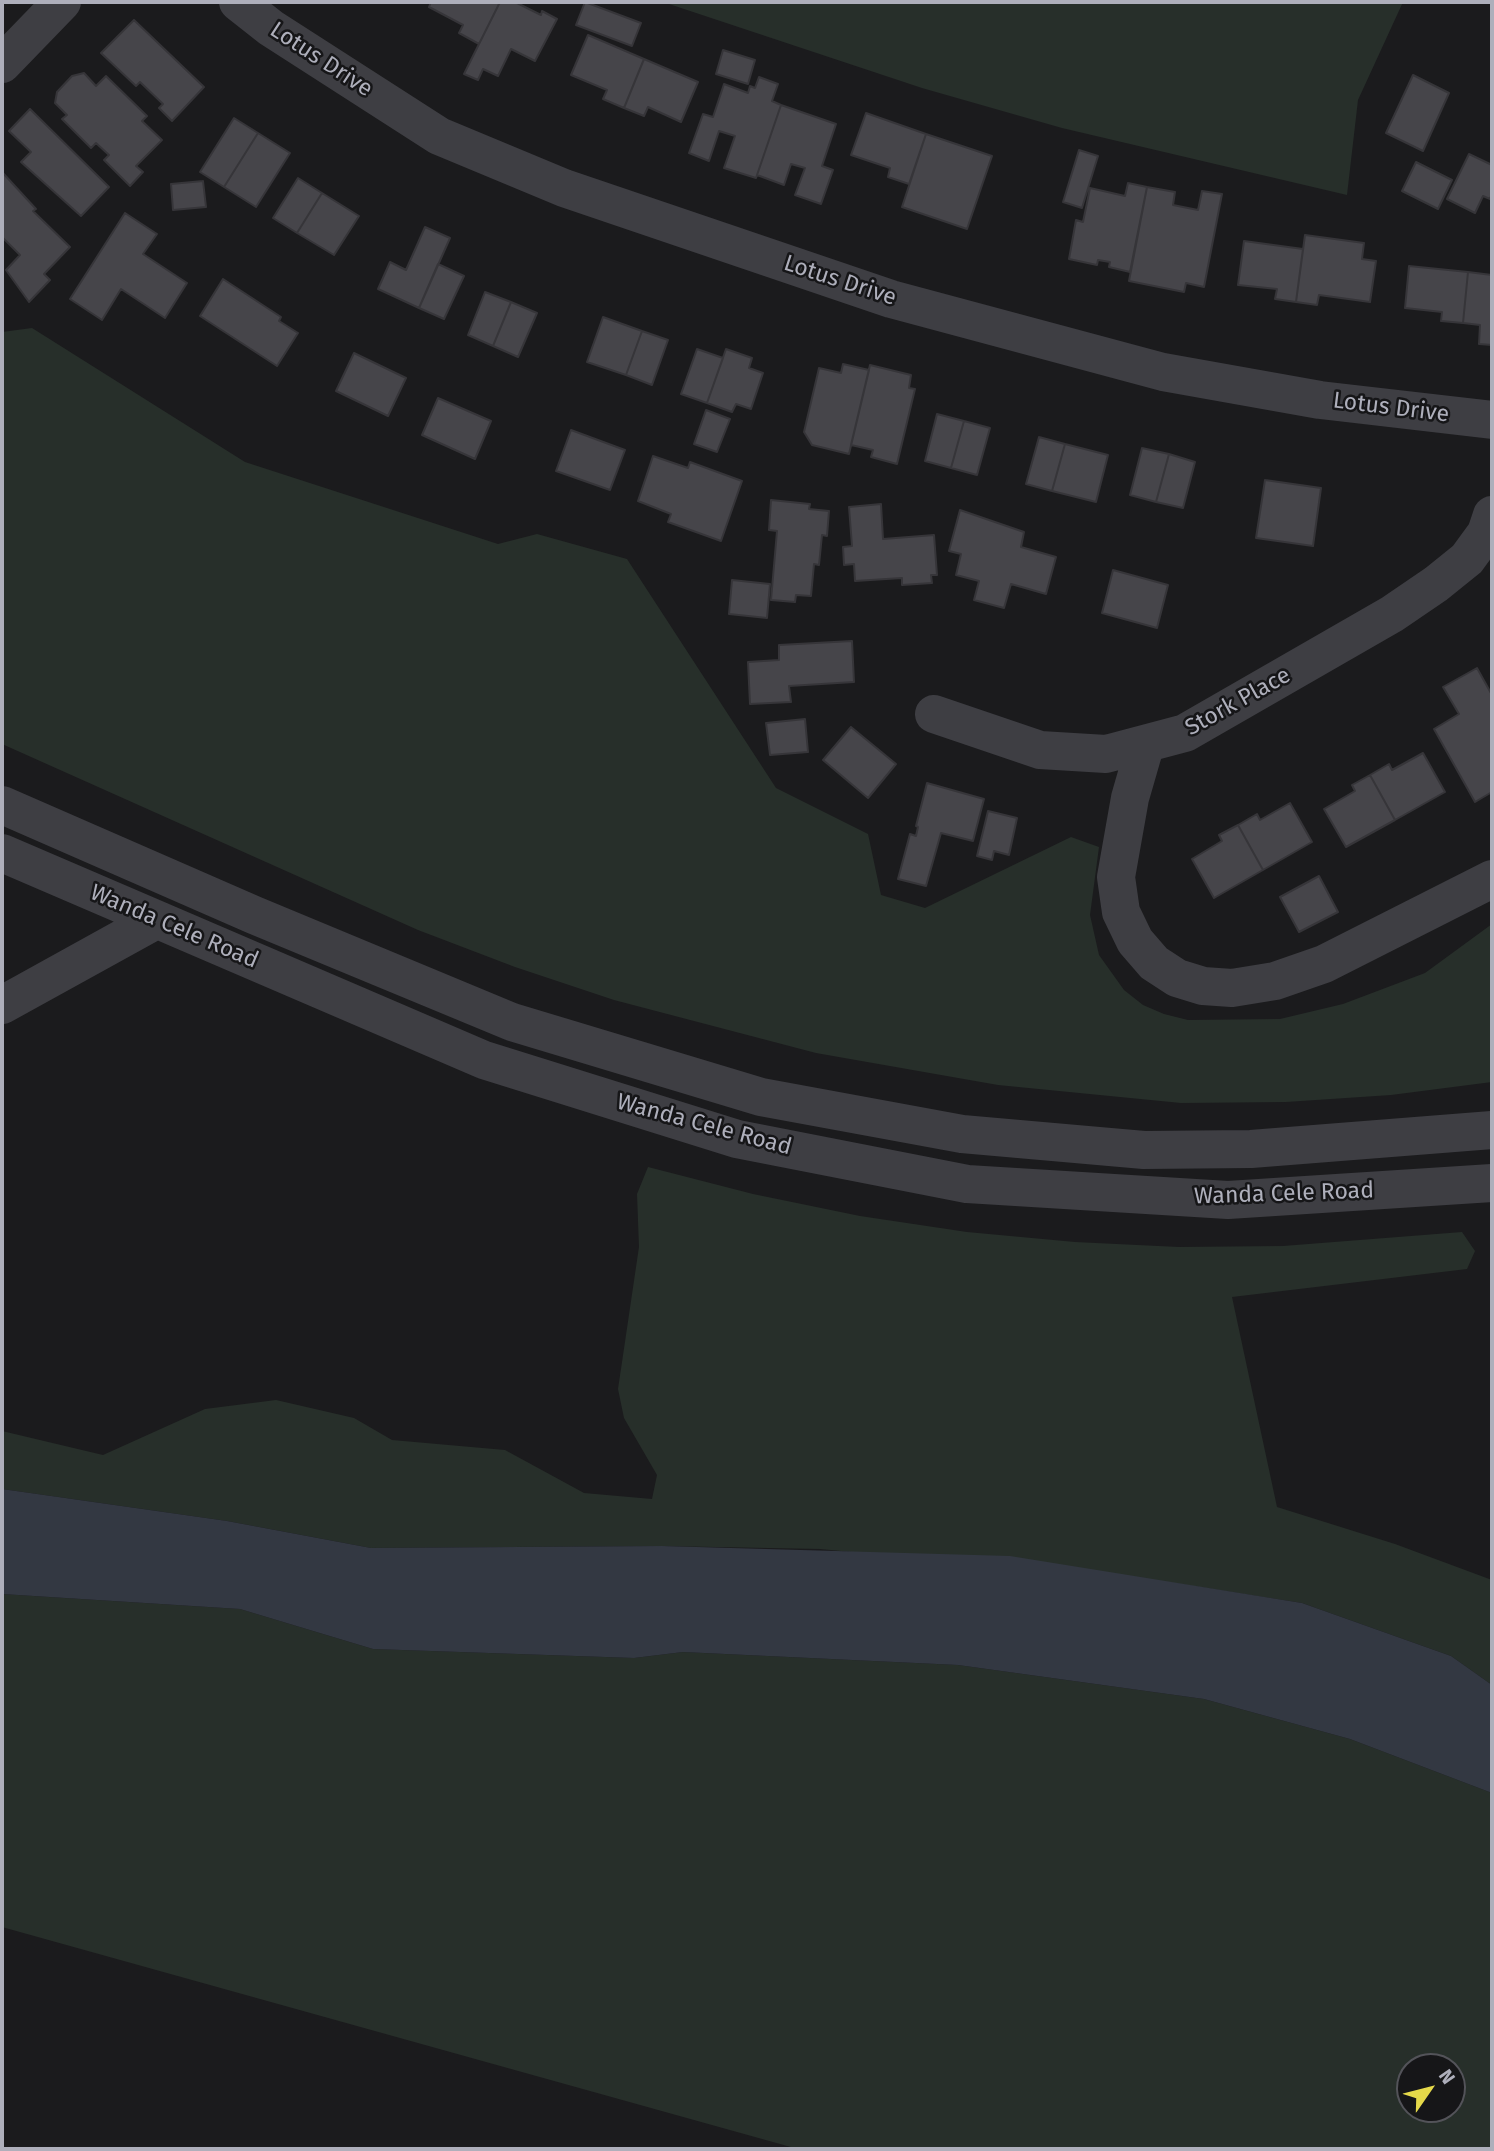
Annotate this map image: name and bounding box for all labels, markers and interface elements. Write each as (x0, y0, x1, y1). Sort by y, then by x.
street label: Lotus Drive (265, 17, 377, 103)
street label: Lotus Drive (780, 250, 900, 312)
street label: Lotus Drive (1331, 387, 1451, 429)
street label: Stork Place (1181, 662, 1295, 742)
street label: Wanda Cele Road (86, 879, 262, 975)
street label: Wanda Cele Road (614, 1088, 794, 1162)
street label: Wanda Cele Road (1194, 1177, 1374, 1211)
north arrow (1396, 2053, 1466, 2123)
text: N (1434, 2065, 1460, 2089)

